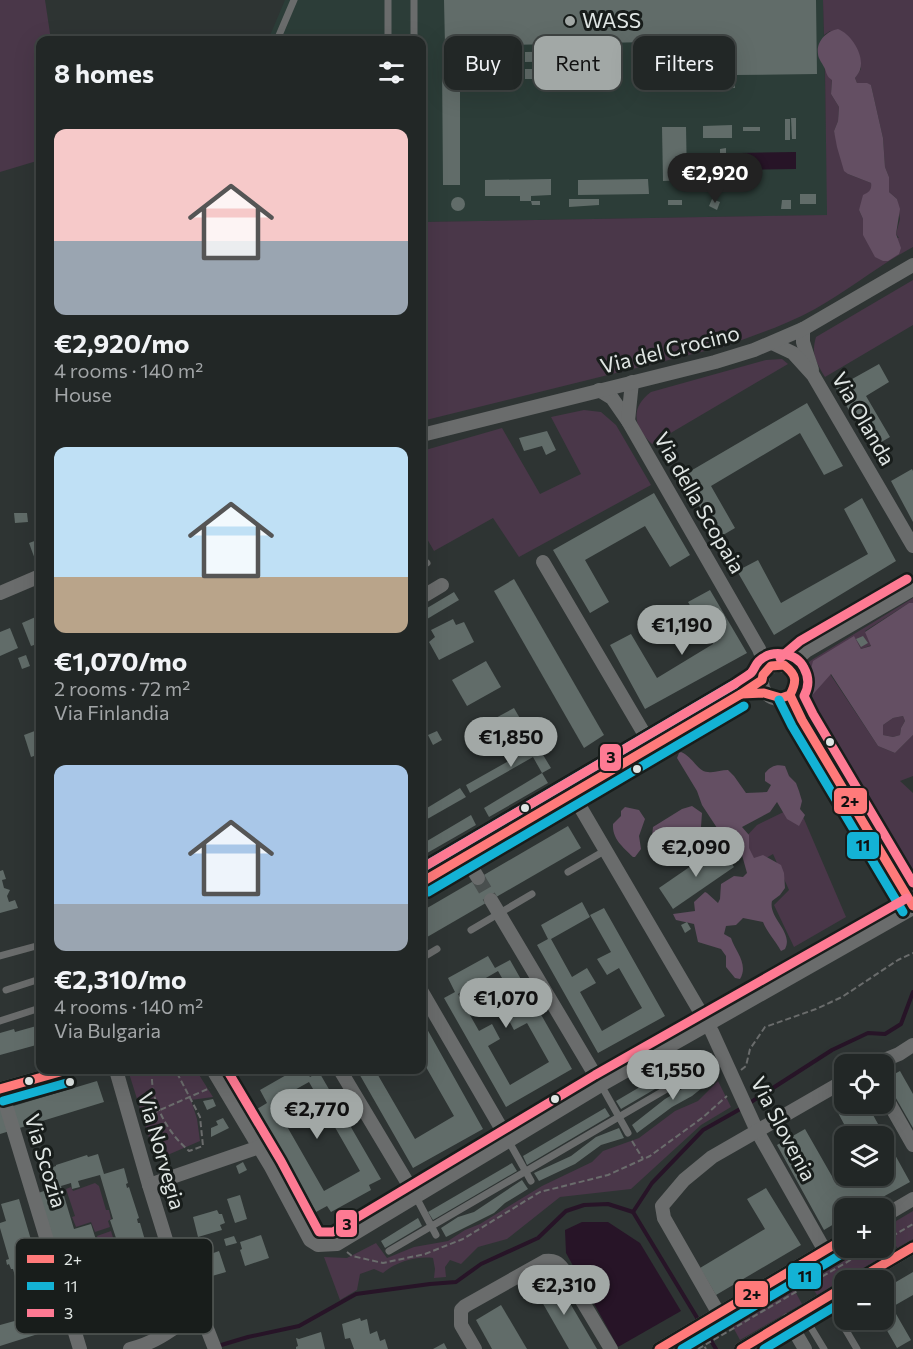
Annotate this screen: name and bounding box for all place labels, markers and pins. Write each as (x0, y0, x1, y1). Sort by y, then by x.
place label: WASS (582, 7, 641, 32)
marker: WASS (563, 14, 577, 28)
pin: €2,920 (666, 153, 764, 204)
pin: €1,190 (633, 605, 731, 656)
pin: €1,850 (462, 717, 560, 768)
unlabelled marker (824, 736, 836, 748)
unlabelled marker (631, 763, 643, 775)
unlabelled marker (519, 802, 531, 814)
pin: €2,090 (647, 827, 745, 878)
pin: €1,070 (457, 978, 555, 1029)
pin: €1,550 (624, 1050, 722, 1101)
unlabelled marker (23, 1075, 35, 1087)
unlabelled marker (64, 1076, 76, 1088)
pin: €2,770 (268, 1089, 366, 1140)
unlabelled marker (549, 1093, 561, 1105)
pin: €2,310 (515, 1265, 613, 1316)

